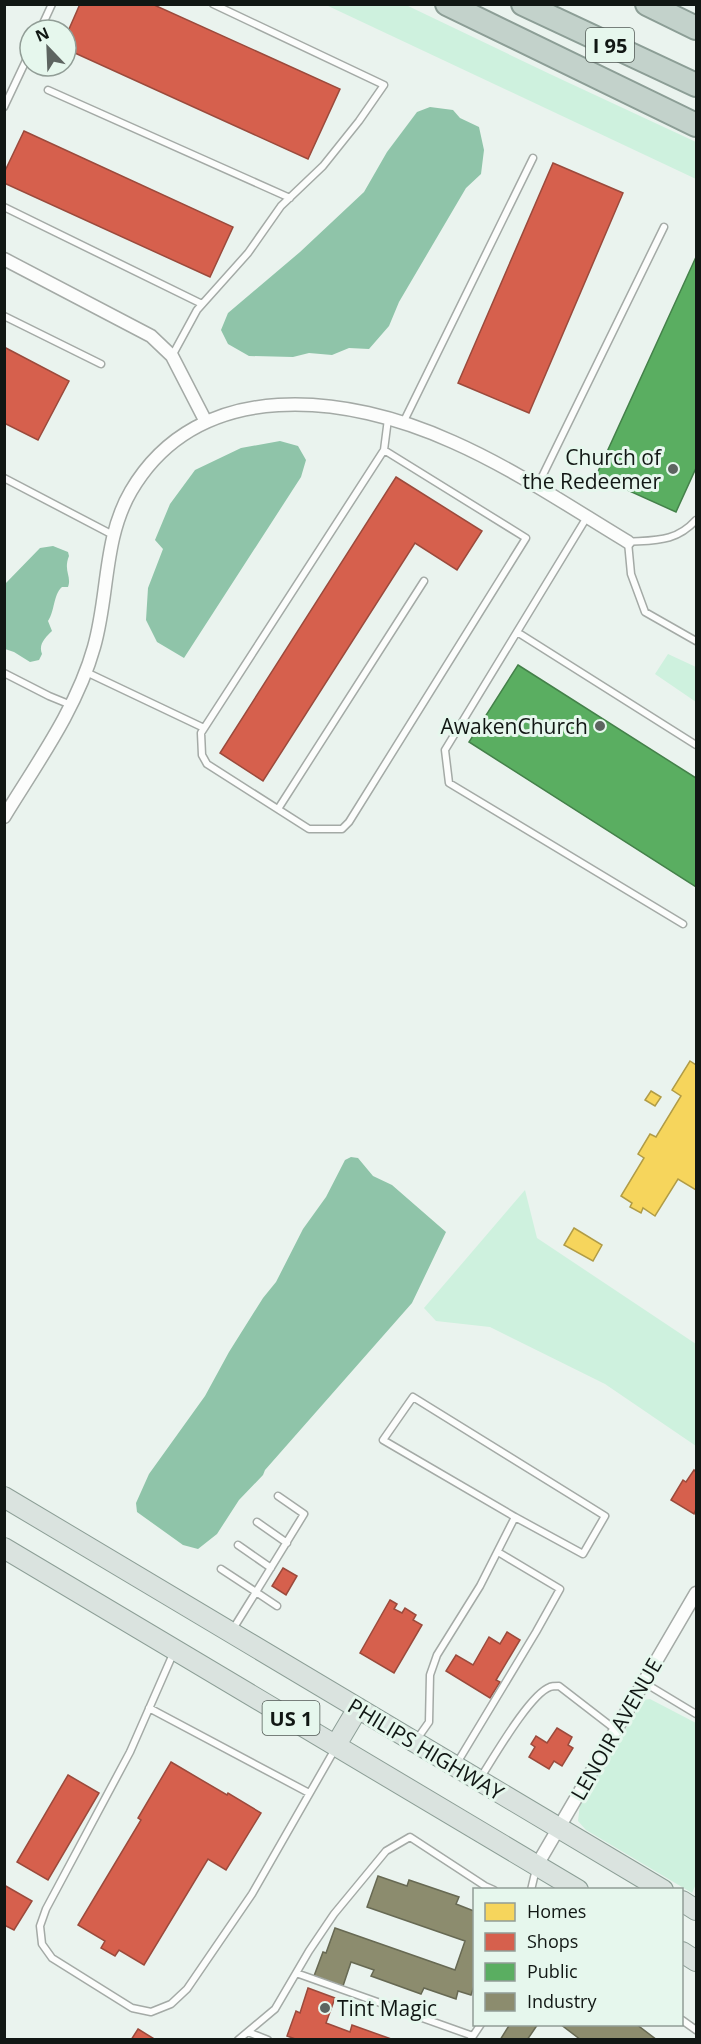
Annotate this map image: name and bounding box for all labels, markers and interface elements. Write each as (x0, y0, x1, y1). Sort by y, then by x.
north arrow (18, 18, 78, 78)
text: N (32, 22, 52, 47)
road number: I 95 (586, 28, 634, 62)
place label: Church of the Redeemer (522, 443, 663, 495)
marker: Church of the Redeemer (666, 462, 680, 476)
place label: AwakenChurch (441, 712, 588, 740)
marker: AwakenChurch (593, 719, 607, 733)
street label: LENOIR AVENUE (564, 1653, 668, 1805)
street label: PHILIPS HIGHWAY (343, 1691, 509, 1807)
road number: US 1 (262, 1701, 320, 1735)
legend (473, 1888, 683, 2026)
text: Homes (527, 1899, 586, 1923)
text: Shops (527, 1929, 578, 1953)
text: Public (527, 1959, 578, 1983)
text: Industry (527, 1989, 597, 2013)
place label: Tint Magic (337, 1994, 437, 2022)
marker: Tint Magic (318, 2001, 332, 2015)

